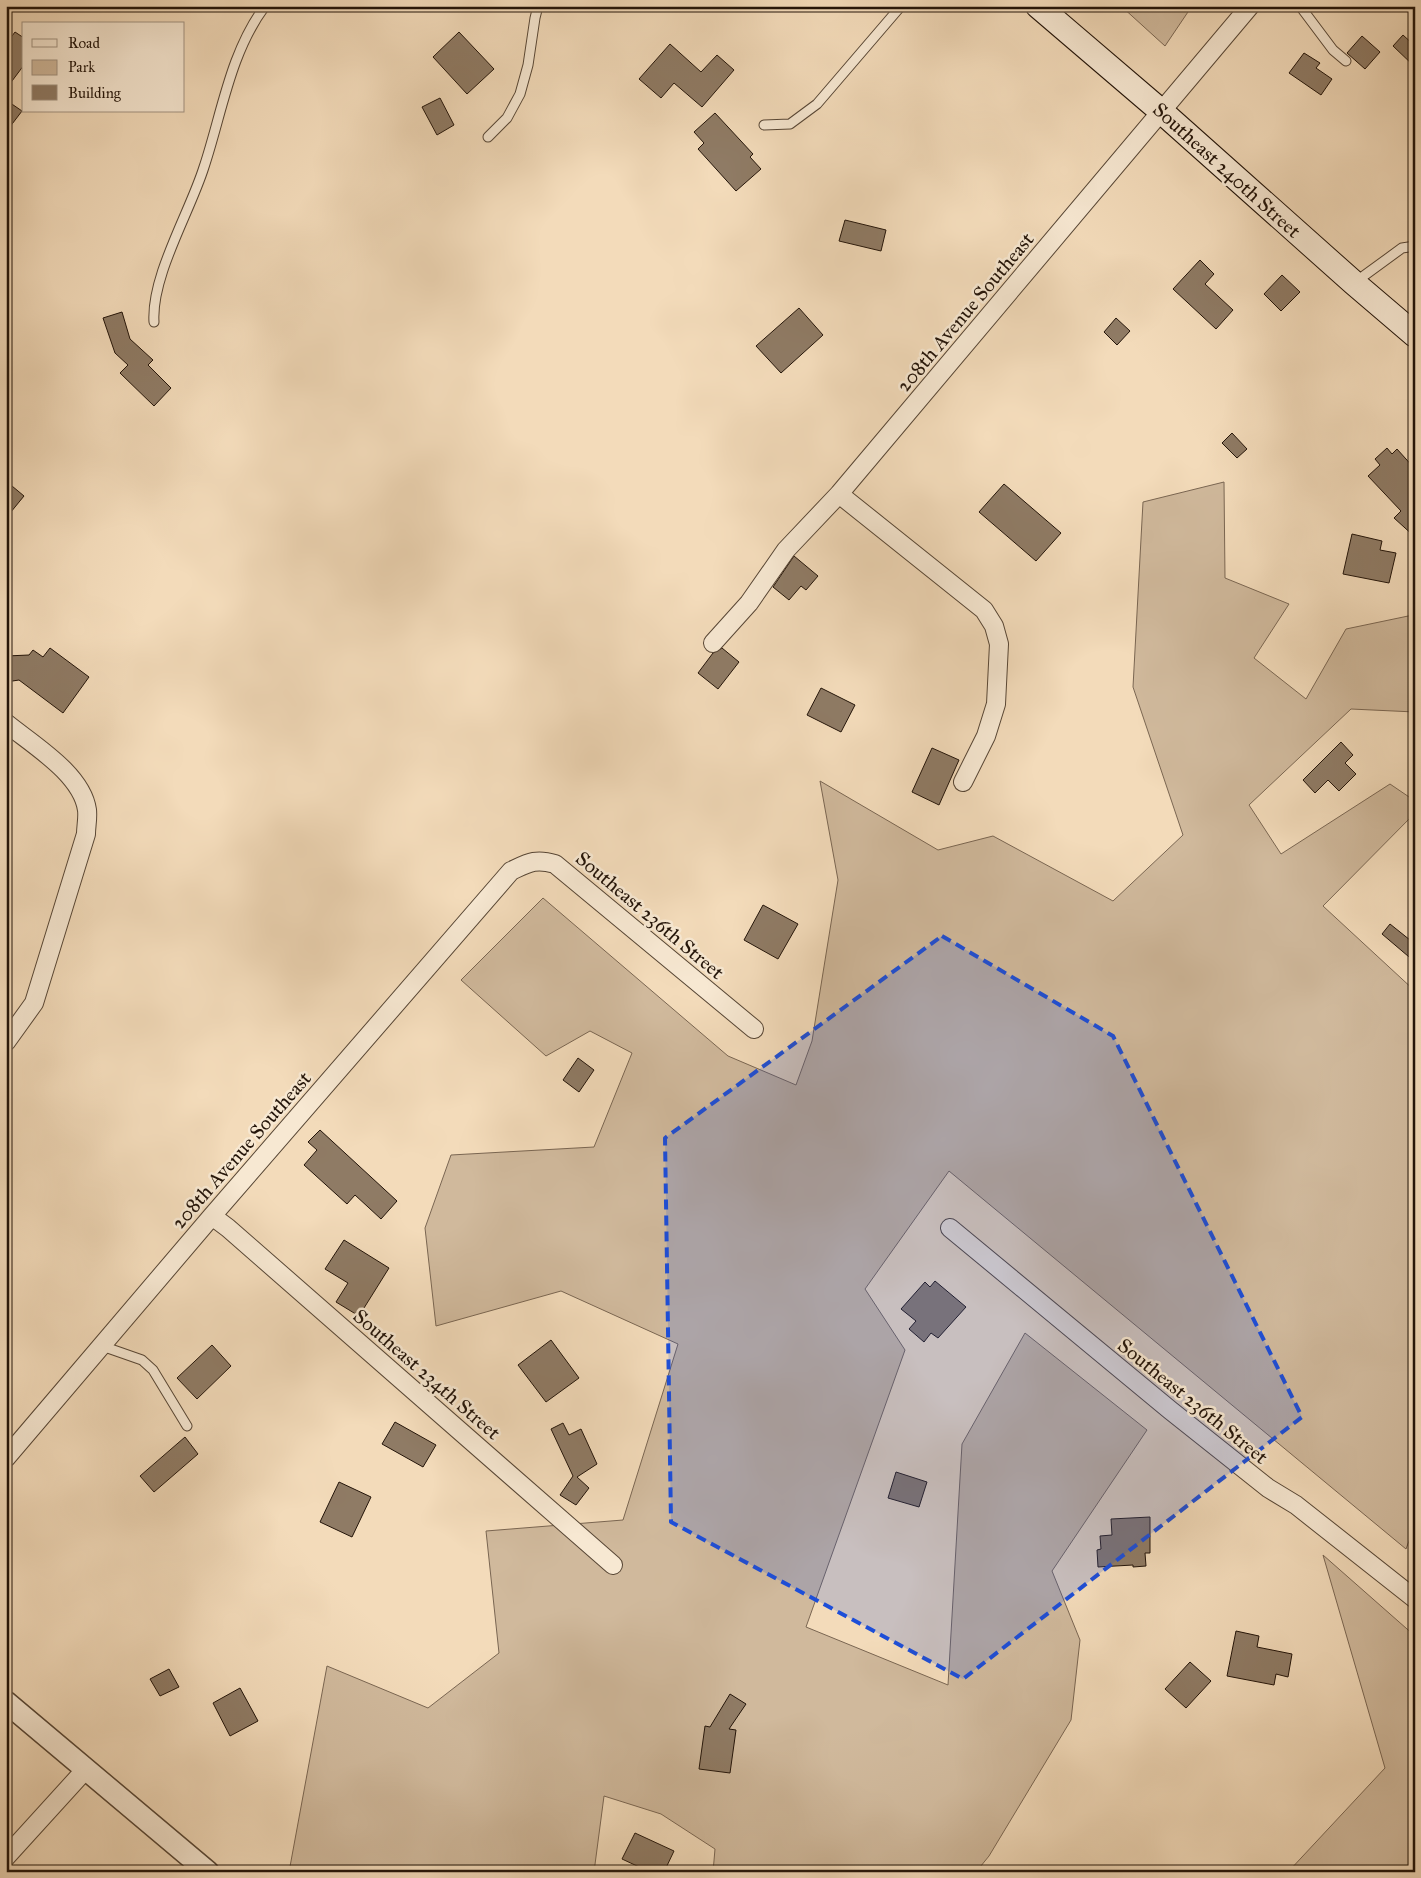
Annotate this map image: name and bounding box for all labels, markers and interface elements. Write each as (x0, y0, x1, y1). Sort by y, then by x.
legend (22, 22, 185, 112)
text: Road (68, 34, 100, 52)
text: Park (68, 58, 95, 76)
text: Building (68, 84, 122, 102)
street label: Southeast 240th Street (1148, 97, 1306, 243)
street label: 208th Avenue Southeast (891, 227, 1039, 397)
street label: Southeast 236th Street (571, 846, 729, 984)
street label: 208th Avenue Southeast (166, 1066, 316, 1234)
street label: Southeast 234th Street (348, 1304, 506, 1444)
street label: Southeast 236th Street (1113, 1333, 1273, 1469)

